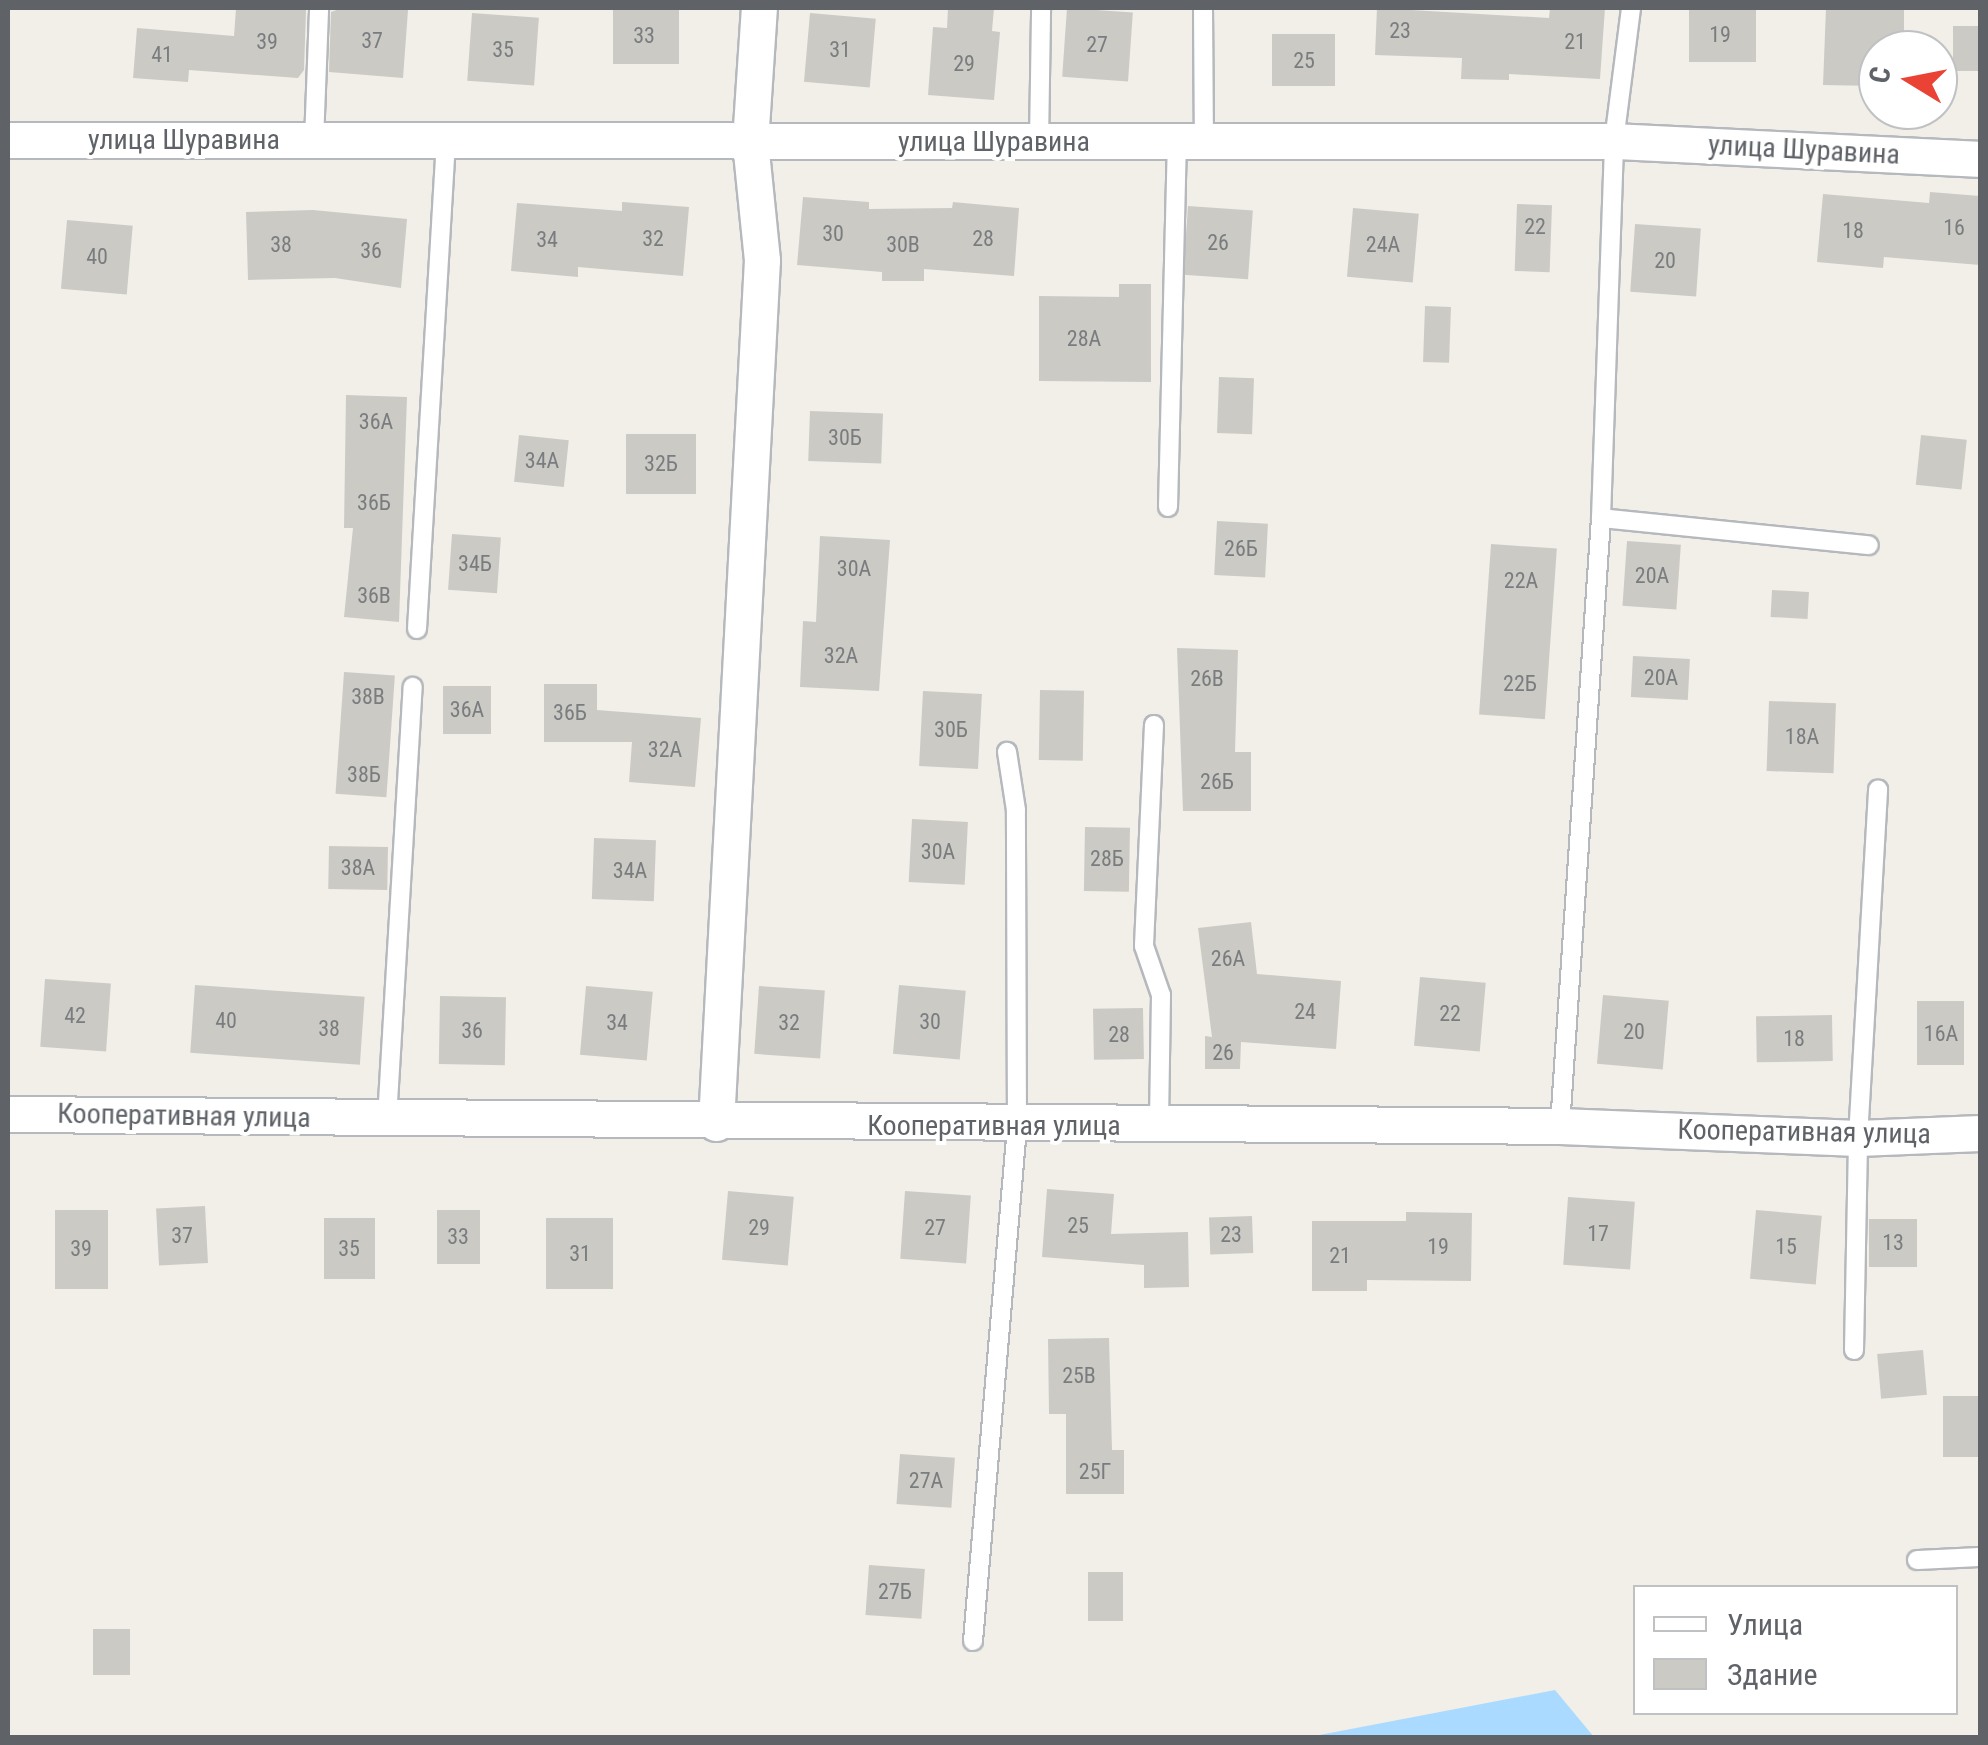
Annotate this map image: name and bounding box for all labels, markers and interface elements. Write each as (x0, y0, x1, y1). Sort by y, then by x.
house number: 23 (1389, 18, 1411, 44)
house number: 19 (1709, 22, 1731, 48)
house number: 33 (633, 23, 655, 49)
house number: 37 (361, 28, 383, 54)
house number: 39 (256, 29, 278, 55)
house number: 21 (1564, 29, 1586, 55)
north arrow (1858, 30, 1958, 130)
house number: 27 (1086, 32, 1108, 58)
house number: 35 (492, 37, 514, 63)
house number: 31 (829, 37, 851, 63)
house number: 41 (151, 42, 173, 68)
house number: 25 (1293, 48, 1315, 74)
house number: 29 (953, 51, 975, 77)
text: С (1862, 64, 1898, 86)
street label: улица Шуравина (88, 123, 280, 157)
street label: улица Шуравина (898, 125, 1090, 159)
street label: улица Шуравина (1707, 128, 1901, 172)
house number: 22 (1524, 214, 1546, 240)
house number: 16 (1943, 215, 1965, 241)
house number: 18 (1842, 218, 1864, 244)
house number: 30 (822, 221, 844, 247)
house number: 32 (642, 226, 664, 252)
house number: 28 (972, 226, 994, 252)
house number: 34 (536, 227, 558, 253)
house number: 26 (1207, 230, 1229, 256)
house number: 38 (270, 232, 292, 258)
house number: 30В (886, 232, 920, 258)
house number: 24А (1366, 232, 1400, 258)
house number: 36 (360, 238, 382, 264)
house number: 40 (86, 244, 108, 270)
house number: 20 (1654, 248, 1676, 274)
house number: 28А (1067, 326, 1101, 352)
house number: 36А (359, 409, 393, 435)
house number: 30Б (828, 425, 862, 451)
house number: 34А (525, 448, 559, 474)
house number: 32Б (644, 451, 678, 477)
house number: 36Б (357, 490, 391, 516)
house number: 26Б (1224, 536, 1258, 562)
house number: 34Б (458, 551, 492, 577)
house number: 30А (837, 556, 871, 582)
house number: 20А (1635, 563, 1669, 589)
house number: 22А (1504, 568, 1538, 594)
house number: 36В (357, 583, 391, 609)
house number: 32А (824, 643, 858, 669)
house number: 20А (1644, 665, 1678, 691)
house number: 26В (1190, 666, 1224, 692)
house number: 22Б (1503, 671, 1537, 697)
house number: 38В (351, 684, 385, 710)
house number: 36А (450, 697, 484, 723)
house number: 36Б (553, 700, 587, 726)
house number: 30Б (934, 717, 968, 743)
house number: 18А (1785, 724, 1819, 750)
house number: 32А (648, 737, 682, 763)
house number: 38Б (347, 762, 381, 788)
house number: 26Б (1200, 769, 1234, 795)
house number: 30А (921, 839, 955, 865)
house number: 28Б (1090, 846, 1124, 872)
house number: 38А (341, 855, 375, 881)
house number: 34А (613, 858, 647, 884)
house number: 26А (1211, 946, 1245, 972)
house number: 24 (1294, 999, 1316, 1025)
house number: 22 (1439, 1001, 1461, 1027)
house number: 42 (64, 1003, 86, 1029)
house number: 40 (215, 1008, 237, 1034)
house number: 30 (919, 1009, 941, 1035)
house number: 34 (606, 1010, 628, 1036)
house number: 32 (778, 1010, 800, 1036)
house number: 38 (318, 1016, 340, 1042)
house number: 36 (461, 1018, 483, 1044)
house number: 20 (1623, 1019, 1645, 1045)
house number: 16А (1924, 1021, 1958, 1047)
house number: 28 (1108, 1022, 1130, 1048)
house number: 18 (1783, 1026, 1805, 1052)
house number: 26 (1212, 1040, 1234, 1066)
street label: Кооперативная улица (57, 1097, 311, 1135)
street label: Кооперативная улица (867, 1109, 1121, 1143)
street label: Кооперативная улица (1677, 1113, 1931, 1151)
house number: 25 (1067, 1213, 1089, 1239)
house number: 29 (748, 1215, 770, 1241)
house number: 27 (924, 1215, 946, 1241)
house number: 17 (1587, 1221, 1609, 1247)
house number: 23 (1220, 1222, 1242, 1248)
house number: 37 (171, 1223, 193, 1249)
house number: 33 (447, 1224, 469, 1250)
house number: 13 (1882, 1230, 1904, 1256)
house number: 19 (1427, 1234, 1449, 1260)
house number: 15 (1775, 1234, 1797, 1260)
house number: 39 (70, 1236, 92, 1262)
house number: 35 (338, 1236, 360, 1262)
house number: 31 (569, 1241, 591, 1267)
house number: 21 (1329, 1243, 1351, 1269)
house number: 25В (1062, 1363, 1096, 1389)
house number: 25Г (1079, 1459, 1111, 1485)
house number: 27А (909, 1468, 943, 1494)
house number: 27Б (878, 1579, 912, 1605)
legend (1633, 1585, 1958, 1715)
text: Улица (1727, 1607, 1803, 1642)
text: Здание (1727, 1657, 1818, 1692)

